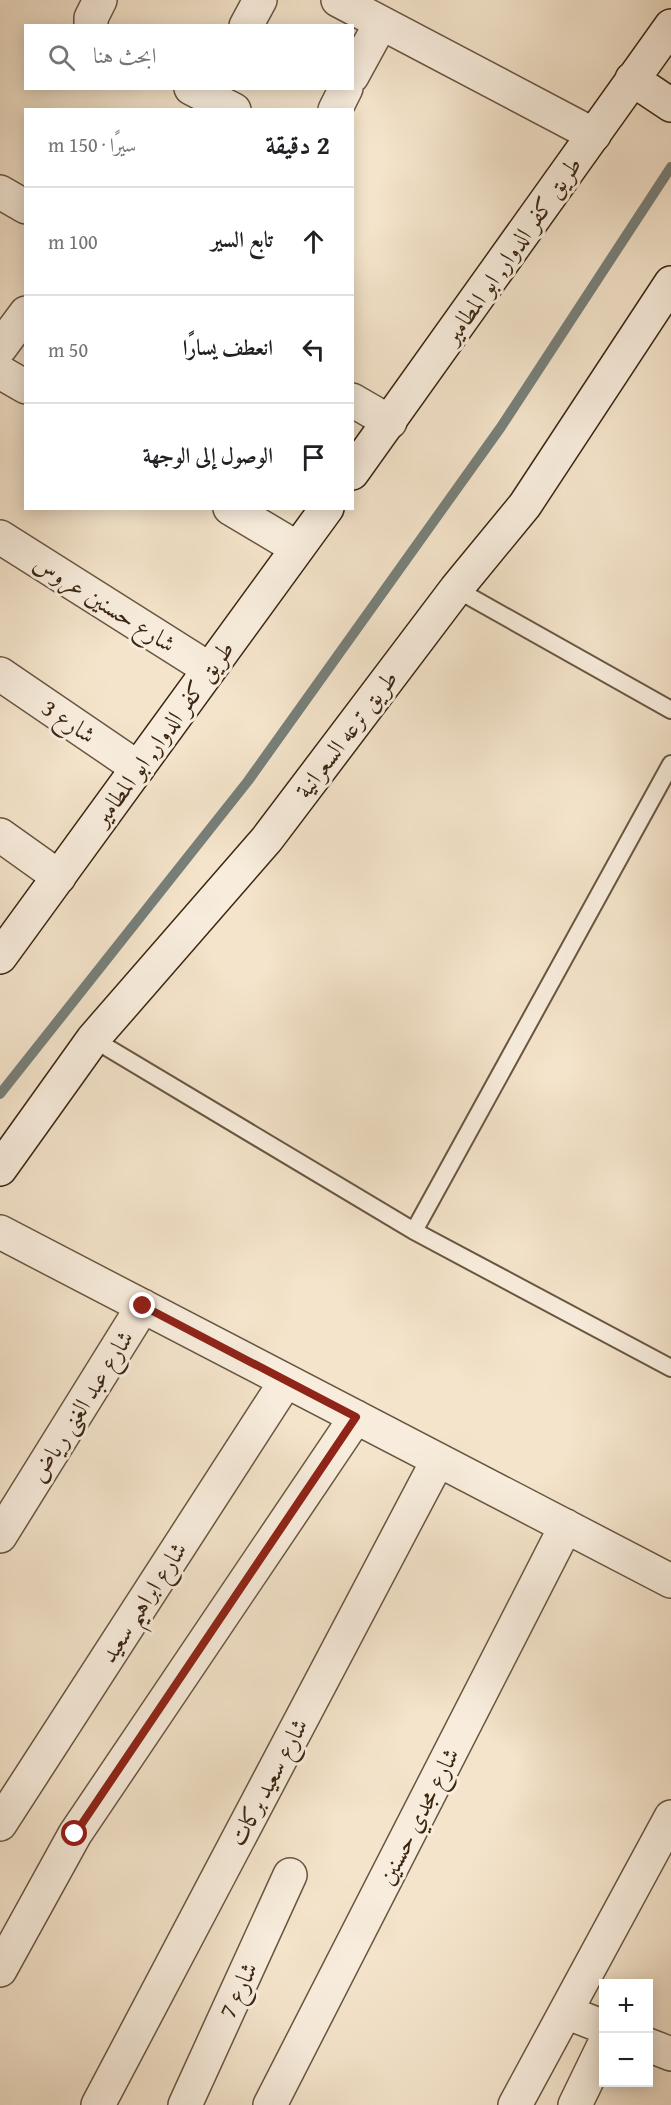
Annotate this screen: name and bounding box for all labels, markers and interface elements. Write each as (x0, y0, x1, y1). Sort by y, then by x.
search box (24, 24, 354, 90)
text: ابحث هنا (93, 39, 157, 71)
icon: search (45, 41, 78, 74)
text: 2 دقيقة (265, 125, 330, 164)
text: سيرًا · 150 m (48, 130, 136, 159)
street label: طريق كفر الدوار, ابو المطامير (432, 149, 590, 353)
text: تابع السير (211, 223, 273, 255)
icon: ahead (297, 225, 330, 258)
text: 100 m (48, 227, 98, 256)
text: انعطف يسارًا (183, 331, 273, 363)
icon: left (297, 333, 330, 366)
text: 50 m (48, 335, 88, 364)
text: الوصول إلى الوجهة (143, 439, 273, 471)
icon: arrive (297, 441, 330, 474)
street label: شارع حسنين عروس (25, 545, 183, 663)
street label: طريق كفر الدوار, ابو المطامير (82, 633, 242, 835)
street label: طريق ترعه السعرانية (286, 663, 406, 805)
street label: شارع 3 (33, 690, 103, 754)
route end (129, 1292, 155, 1318)
street label: شارع عبد الغنى رياض (20, 1323, 144, 1490)
street label: شارع ابراهيم سعيد (91, 1535, 201, 1673)
street label: شارع سعيد بركات (220, 1712, 319, 1854)
street label: شارع مجدي حسنين (368, 1741, 470, 1892)
route start (61, 1820, 87, 1846)
street label: شارع 7 (210, 1956, 269, 2025)
map controls (599, 1979, 653, 2087)
button: + (599, 1979, 653, 2033)
button: − (599, 2033, 653, 2087)

